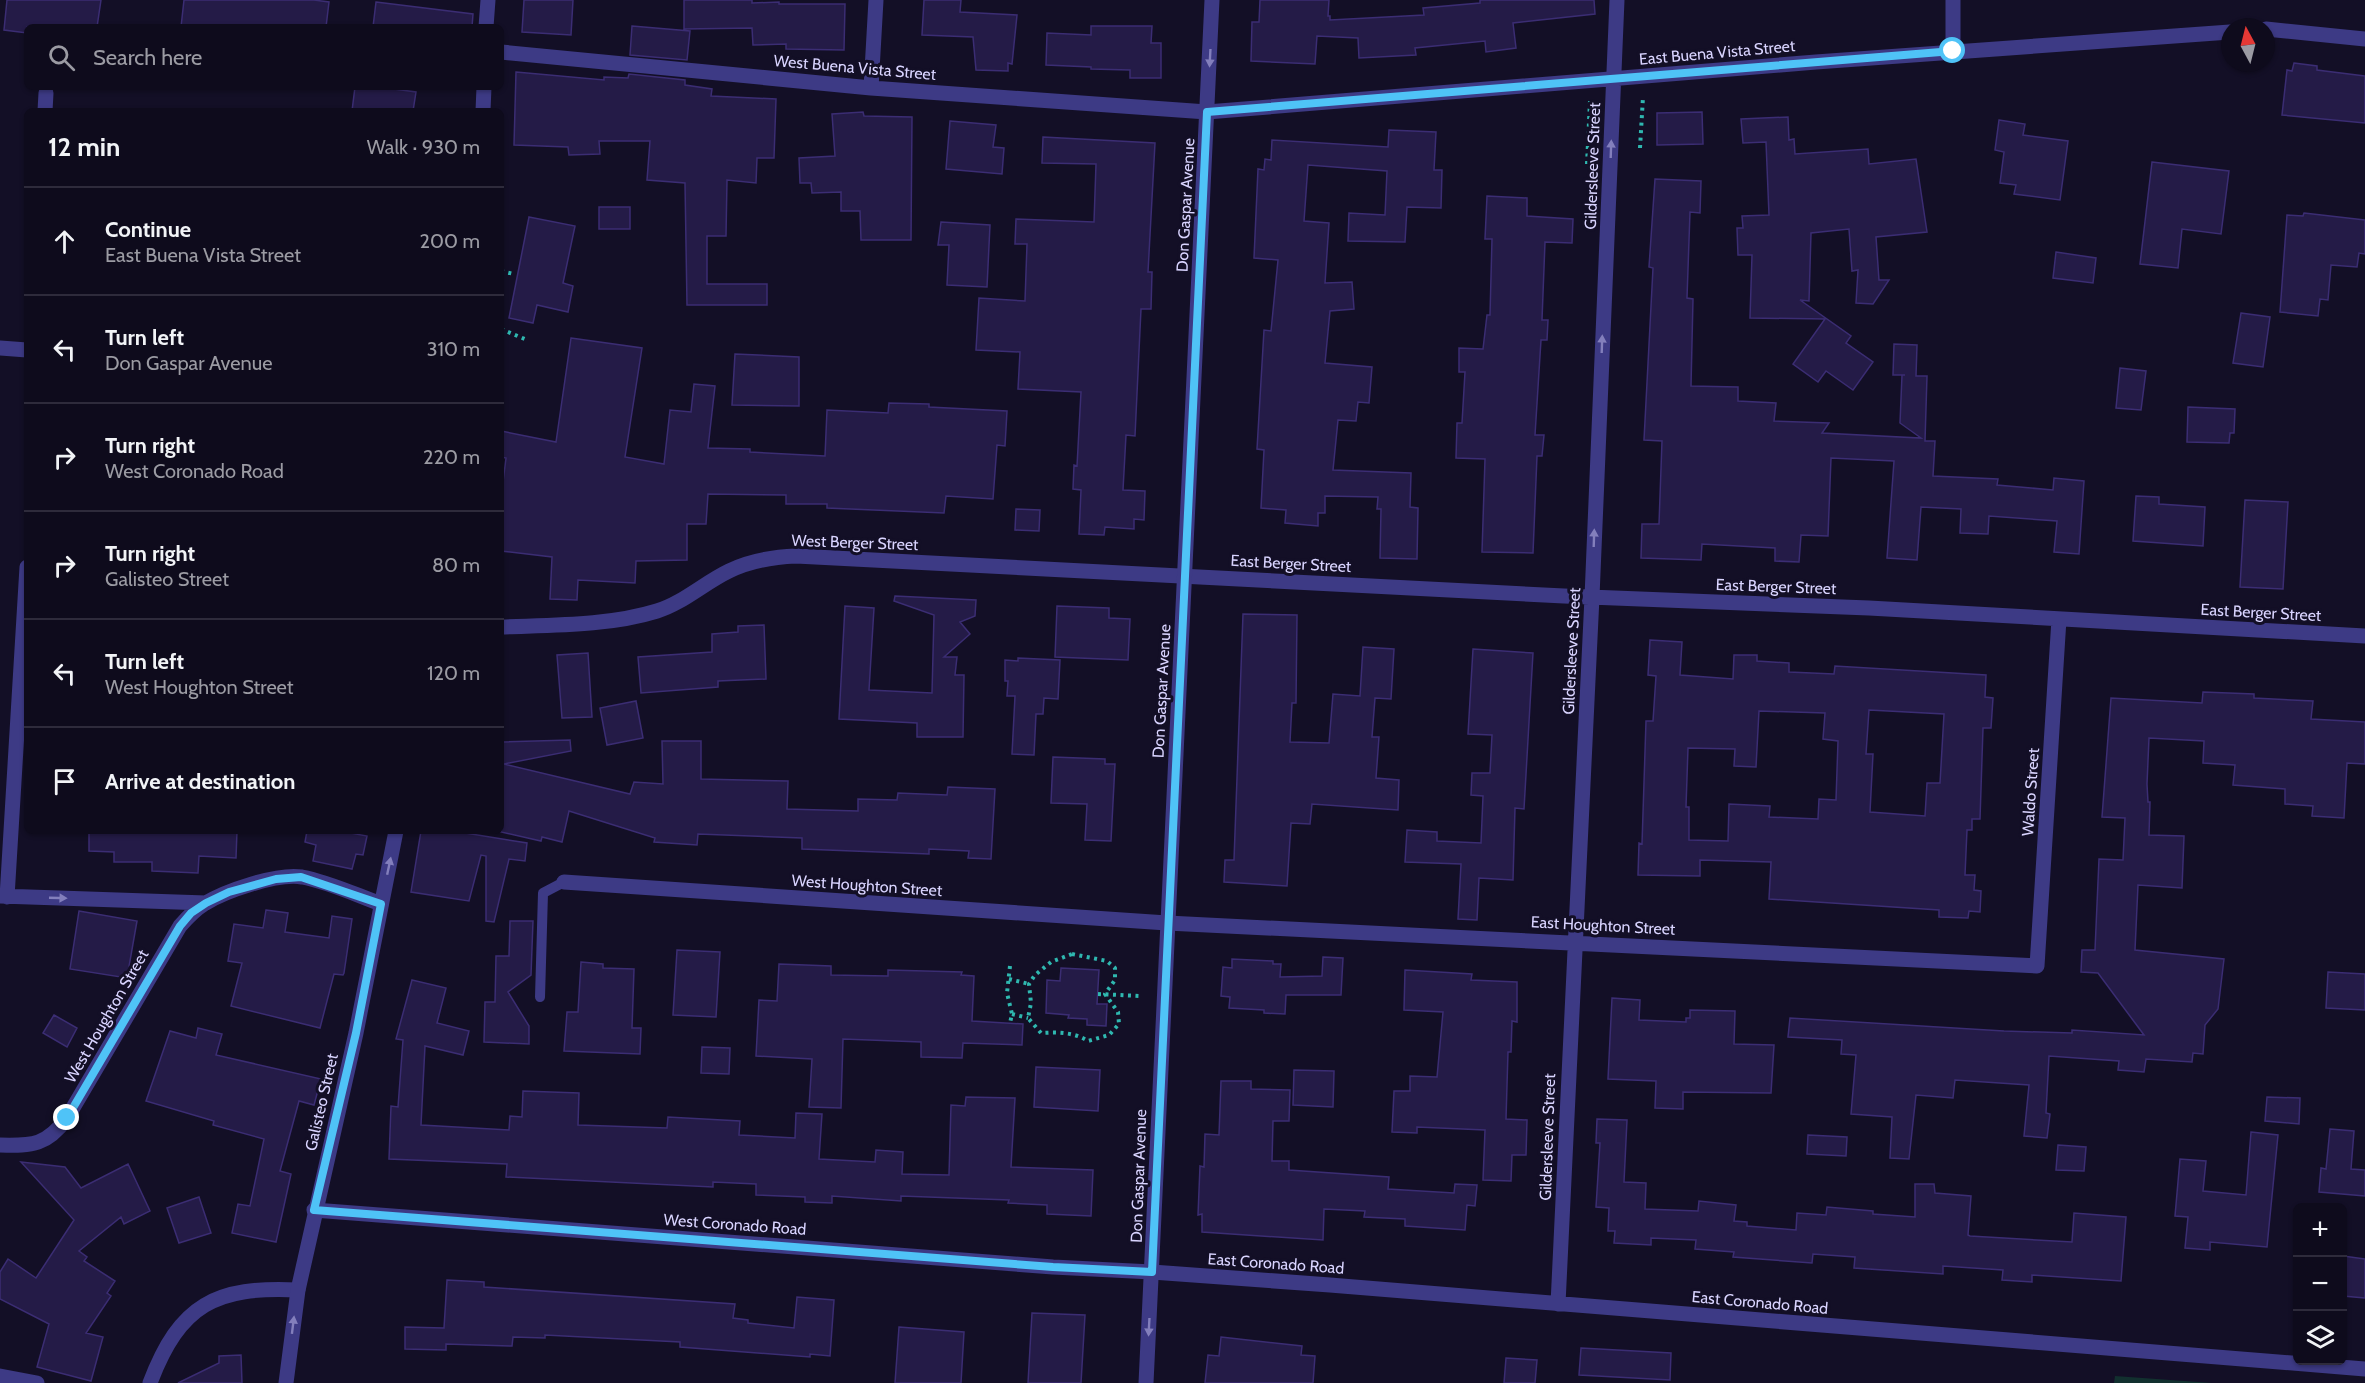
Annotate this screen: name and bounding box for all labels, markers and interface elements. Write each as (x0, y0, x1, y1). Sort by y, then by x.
north arrow (2221, 18, 2275, 72)
search box (24, 24, 504, 90)
street label: East Buena Vista Street (1638, 36, 1797, 69)
route start (1939, 37, 1965, 63)
icon: search (45, 41, 78, 74)
text: Search here (93, 44, 202, 71)
one-way arrow (1205, 49, 1214, 68)
street label: West Buena Vista Street (773, 51, 938, 84)
street label: Gildersleeve Street (1581, 102, 1604, 230)
text: 12 min (48, 131, 120, 163)
text: Walk · 930 m (367, 135, 480, 159)
street label: Don Gaspar Avenue (1173, 138, 1198, 272)
one-way arrow (1606, 139, 1615, 158)
text: Continue (105, 216, 191, 243)
icon: ahead (48, 225, 81, 258)
text: 200 m (420, 229, 480, 253)
text: East Buena Vista Street (105, 243, 301, 267)
text: Turn left (105, 324, 184, 351)
icon: left (48, 333, 81, 366)
one-way arrow (1598, 334, 1607, 353)
text: 310 m (427, 337, 480, 361)
text: Don Gaspar Avenue (105, 351, 272, 375)
text: Turn right (105, 432, 195, 459)
icon: right (48, 441, 81, 474)
text: 220 m (423, 445, 480, 469)
text: West Coronado Road (105, 459, 284, 483)
one-way arrow (1590, 529, 1599, 548)
street label: West Berger Street (791, 531, 919, 554)
text: Turn right (105, 540, 195, 567)
icon: right (48, 549, 81, 582)
street label: East Berger Street (1230, 551, 1352, 576)
text: 80 m (432, 553, 480, 577)
text: Galisteo Street (105, 567, 229, 591)
street label: East Berger Street (1715, 575, 1837, 598)
street label: Gildersleeve Street (1559, 586, 1584, 715)
street label: East Berger Street (2200, 600, 2322, 625)
street label: Don Gaspar Avenue (1149, 624, 1174, 758)
text: Turn left (105, 648, 184, 675)
icon: left (48, 657, 81, 690)
text: 120 m (427, 661, 480, 685)
text: West Houghton Street (105, 675, 294, 699)
street label: Waldo Street (2018, 747, 2043, 837)
icon: arrive (48, 765, 81, 798)
text: Arrive at destination (105, 768, 295, 795)
one-way arrow (385, 856, 394, 875)
street label: West Houghton Street (791, 871, 943, 900)
one-way arrow (49, 894, 68, 903)
street label: East Houghton Street (1530, 912, 1676, 939)
street label: West Houghton Street (60, 946, 153, 1086)
street label: Galisteo Street (301, 1051, 342, 1153)
street label: Gildersleeve Street (1536, 1073, 1559, 1201)
route end (53, 1104, 79, 1130)
street label: Don Gaspar Avenue (1127, 1109, 1150, 1243)
map controls (2293, 1203, 2347, 1365)
button: + (2293, 1203, 2347, 1257)
street label: West Coronado Road (663, 1210, 807, 1239)
street label: East Coronado Road (1207, 1249, 1345, 1278)
button: − (2293, 1257, 2347, 1311)
street label: East Coronado Road (1691, 1287, 1829, 1318)
button: layers (2293, 1311, 2347, 1365)
one-way arrow (288, 1315, 298, 1334)
one-way arrow (1145, 1318, 1154, 1337)

